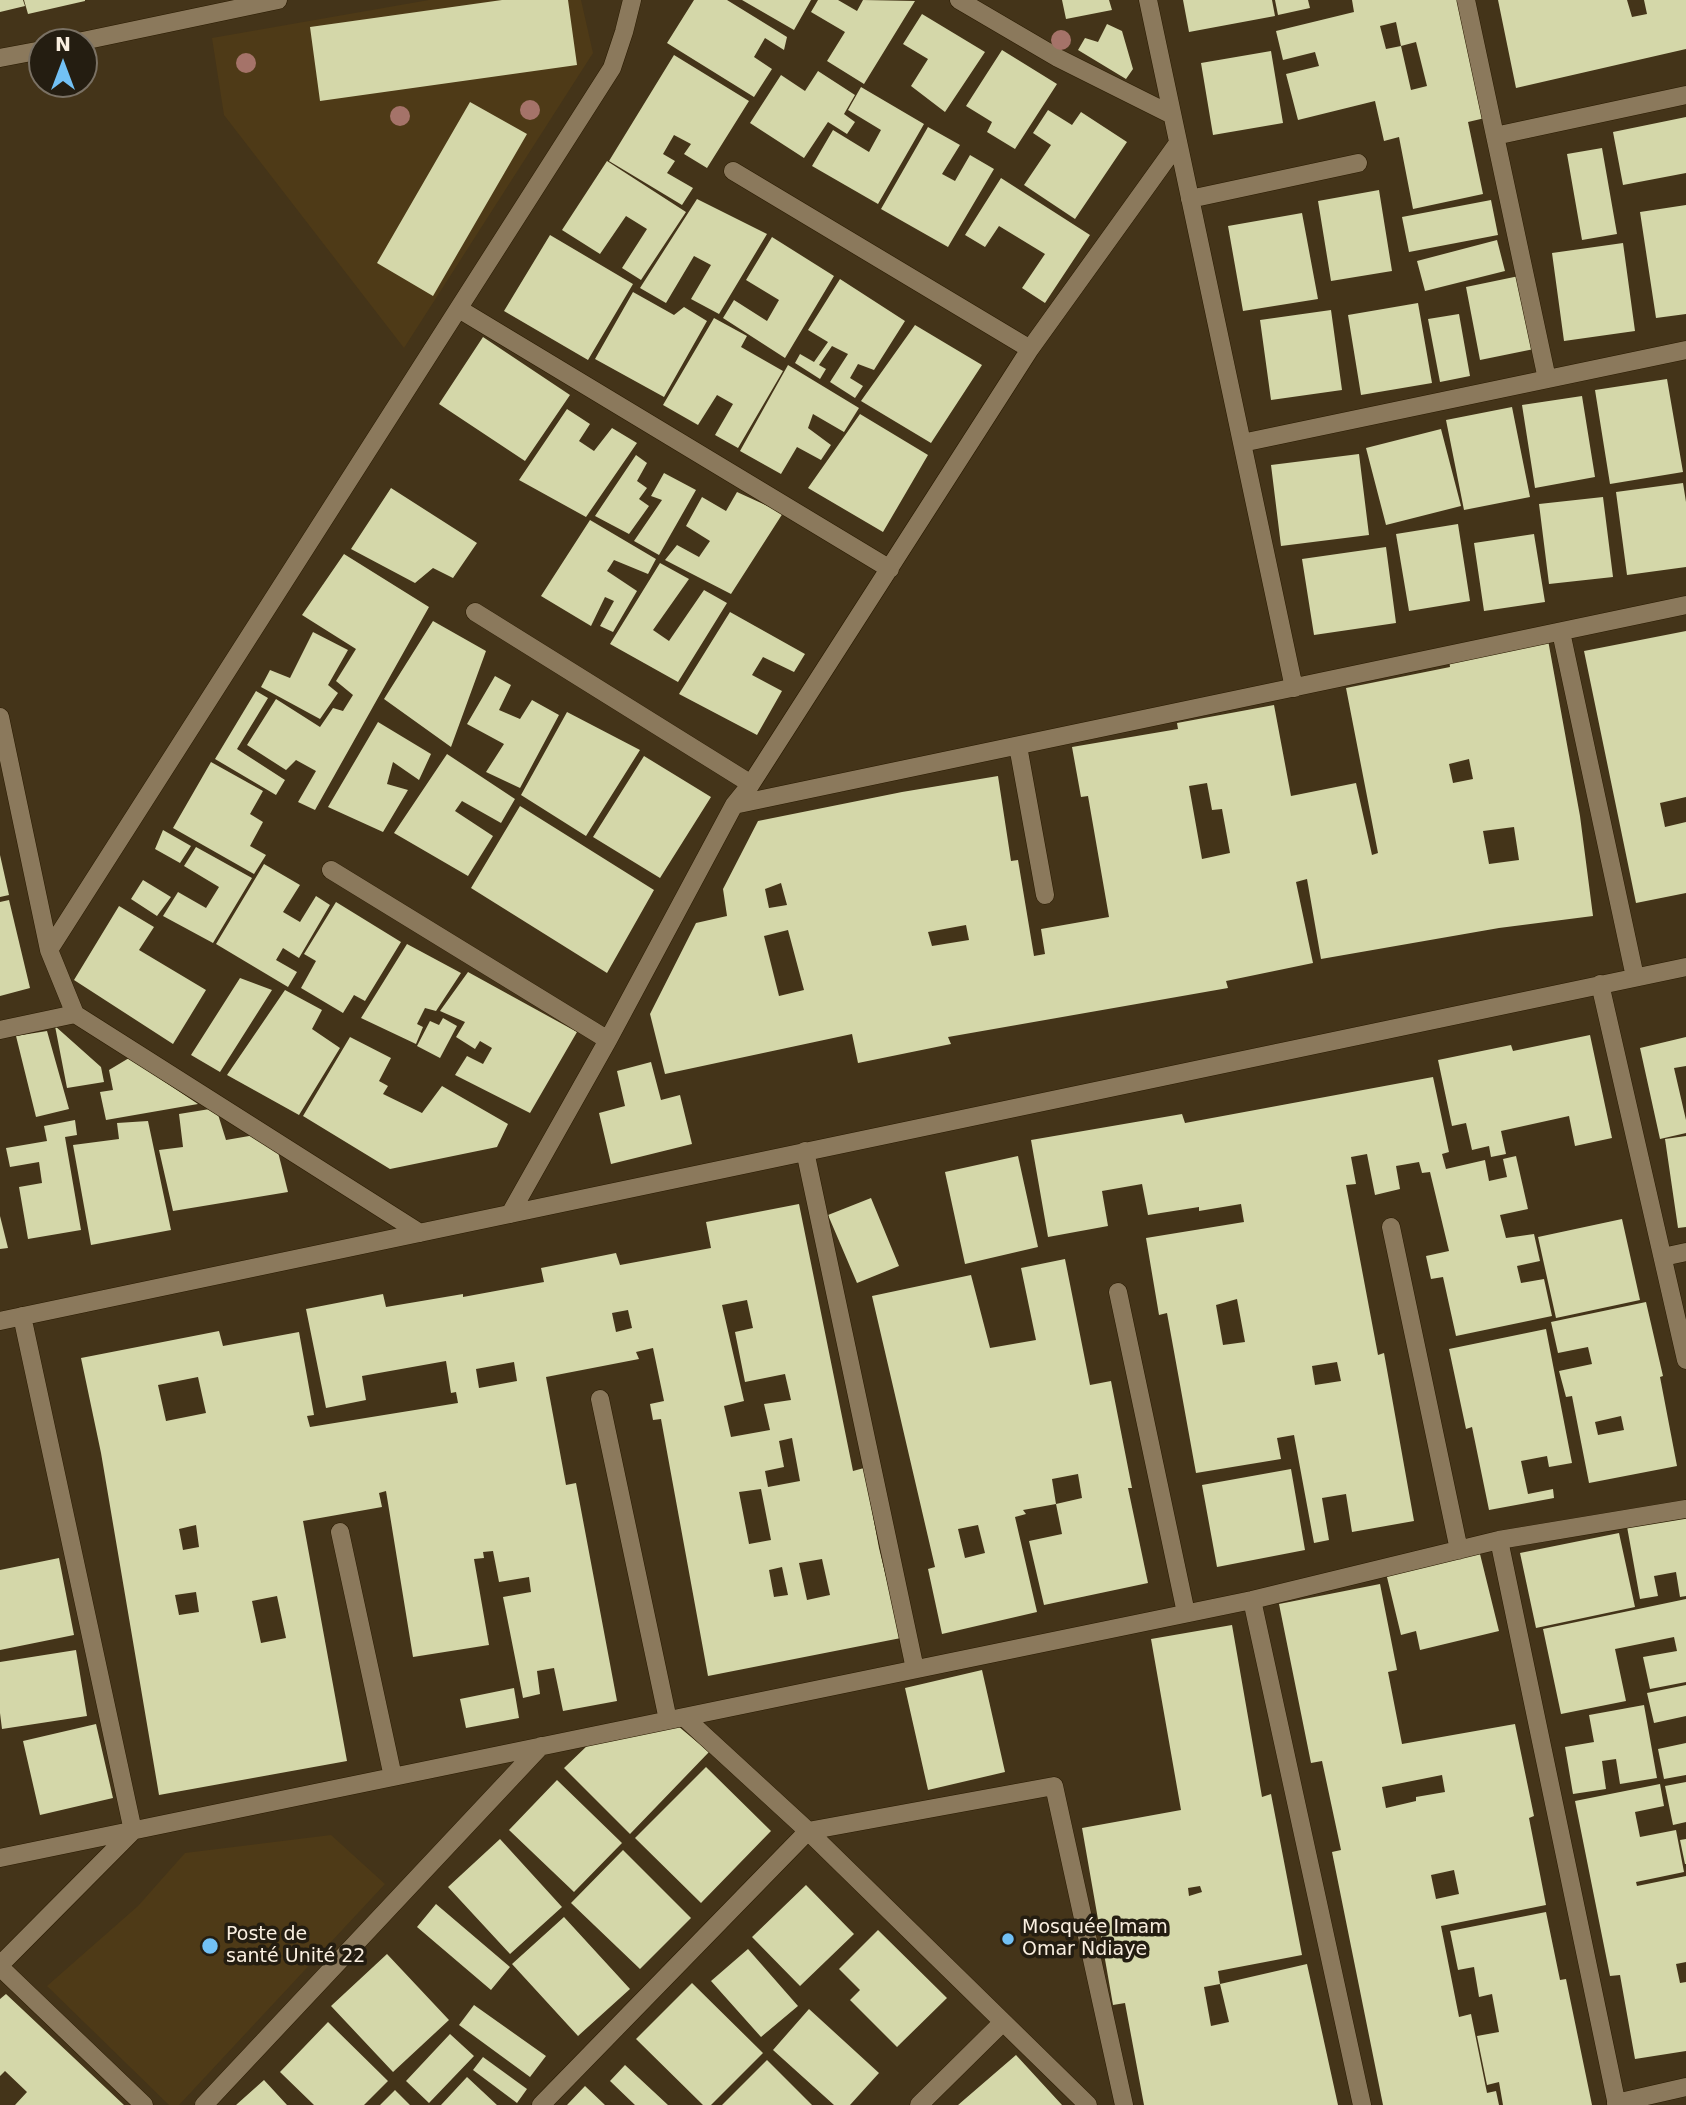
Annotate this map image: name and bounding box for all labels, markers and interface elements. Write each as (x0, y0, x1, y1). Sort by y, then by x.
north arrow (28, 28, 98, 98)
text: N (55, 33, 71, 55)
place label: Mosquée Imam Omar Ndiaye (1022, 1917, 1168, 1961)
place label: Poste de santé Unité 22 (226, 1924, 365, 1968)
marker: Mosquée Imam Omar Ndiaye (1000, 1931, 1016, 1947)
marker: Poste de santé Unité 22 (200, 1936, 220, 1956)

